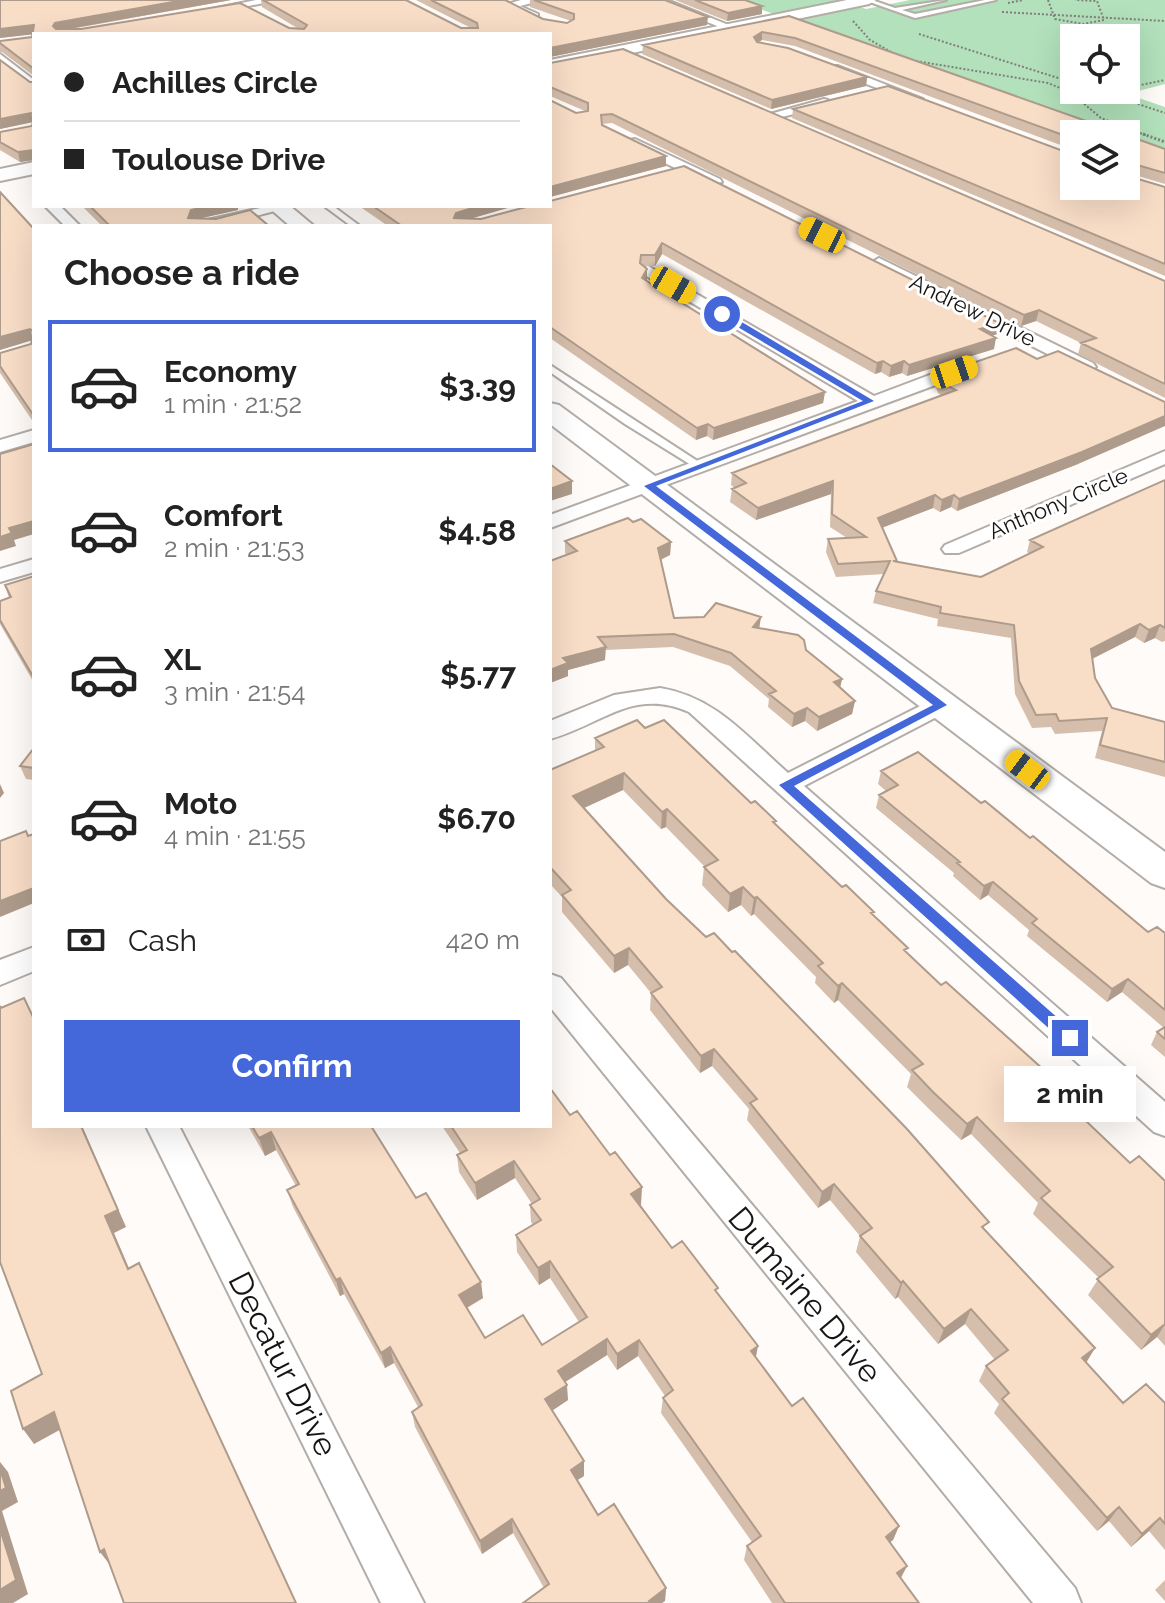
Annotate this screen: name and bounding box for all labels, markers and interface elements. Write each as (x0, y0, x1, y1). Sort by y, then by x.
map controls (1060, 24, 1140, 200)
button: locate (1060, 24, 1140, 104)
text: Achilles Circle (112, 65, 317, 100)
button: layers (1060, 120, 1140, 200)
text: Toulouse Drive (112, 142, 325, 177)
car (795, 214, 849, 256)
text: Choose a ride (64, 251, 299, 293)
car (646, 263, 700, 307)
street label: Andrew Drive (906, 268, 1040, 352)
route start (704, 296, 740, 332)
icon: car (68, 350, 140, 422)
car (927, 353, 981, 391)
text: Economy (164, 354, 297, 389)
text: $3.39 (439, 369, 516, 404)
text: 1 min · 21:52 (164, 389, 302, 419)
street label: Anthony Circle (985, 462, 1132, 544)
icon: car (68, 494, 140, 566)
text: Comfort (164, 498, 283, 533)
text: $4.58 (438, 513, 516, 548)
text: 2 min · 21:53 (164, 533, 305, 563)
icon: car (68, 638, 140, 710)
text: XL (164, 642, 201, 677)
text: $5.77 (440, 657, 516, 692)
text: 3 min · 21:54 (164, 677, 305, 707)
car (1001, 746, 1053, 794)
icon: car (68, 782, 140, 854)
text: Moto (164, 786, 237, 821)
text: $6.70 (437, 801, 516, 836)
text: 4 min · 21:55 (164, 821, 306, 851)
icon: cash (64, 918, 108, 962)
text: Cash (128, 923, 197, 958)
text: 420 m (446, 925, 520, 955)
button: Confirm (64, 1020, 520, 1112)
route end (1052, 1020, 1088, 1056)
callout: 2 min (1004, 1066, 1136, 1122)
text: 2 min (1036, 1079, 1104, 1109)
street label: Dumaine Drive (721, 1199, 890, 1390)
street label: Decatur Drive (221, 1266, 346, 1462)

